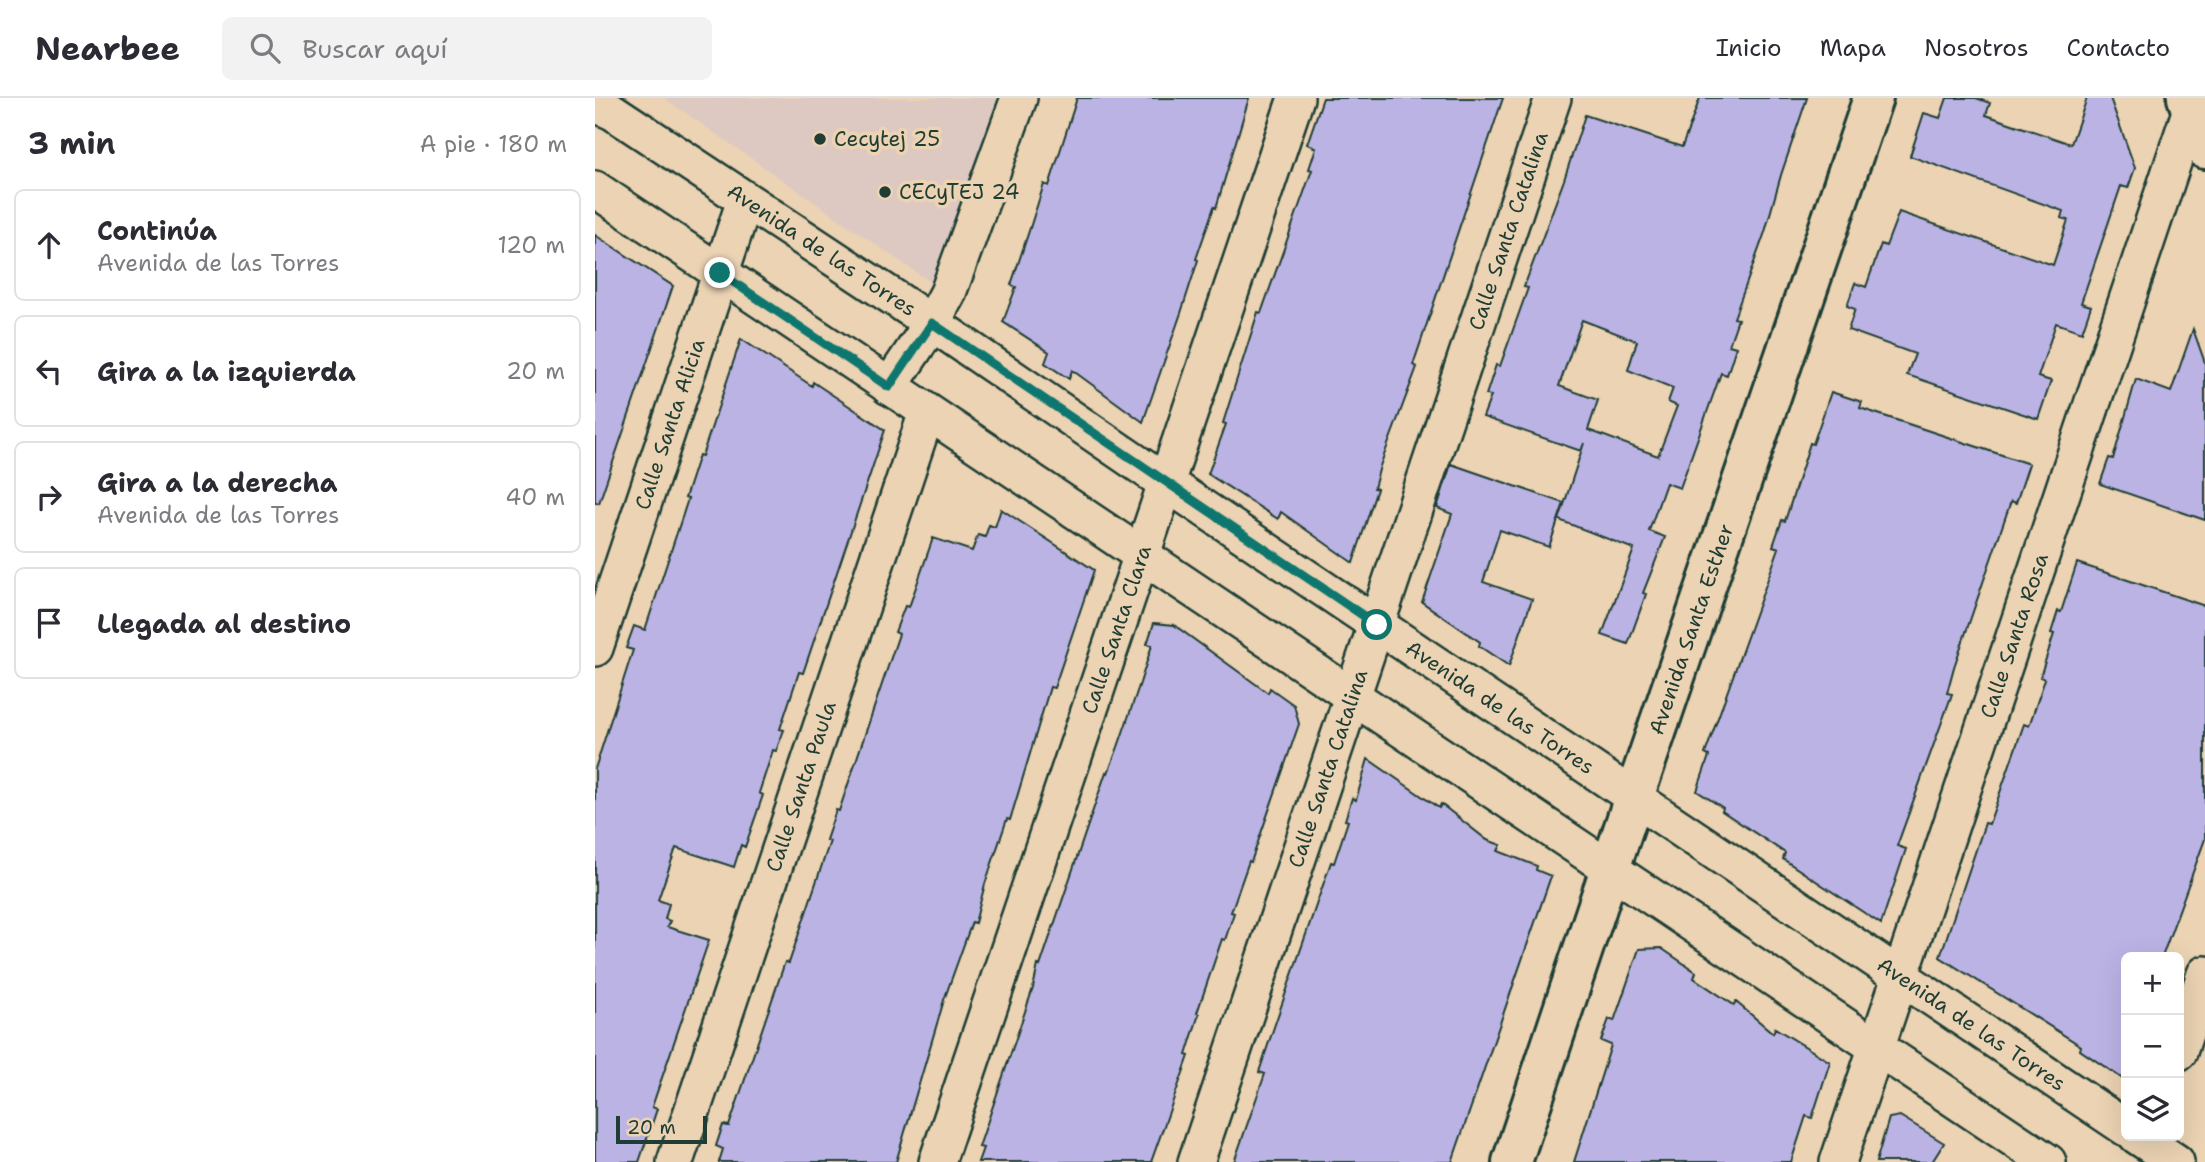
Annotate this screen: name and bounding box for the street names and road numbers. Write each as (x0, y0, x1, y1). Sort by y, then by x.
street label: Calle Santa Catalina (1462, 128, 1555, 334)
street label: Avenida de las Torres (722, 177, 922, 323)
street label: Calle Santa Alicia (628, 335, 712, 513)
street label: Avenida Santa Esther (1642, 520, 1740, 739)
street label: Calle Santa Clara (1075, 541, 1158, 718)
street label: Calle Santa Rosa (1974, 549, 2055, 722)
street label: Avenida de las Torres (1400, 634, 1600, 781)
street label: Calle Santa Catalina (1282, 666, 1374, 872)
street label: Calle Santa Paula (759, 697, 843, 876)
street label: Avenida de las Torres (1872, 951, 2071, 1098)

